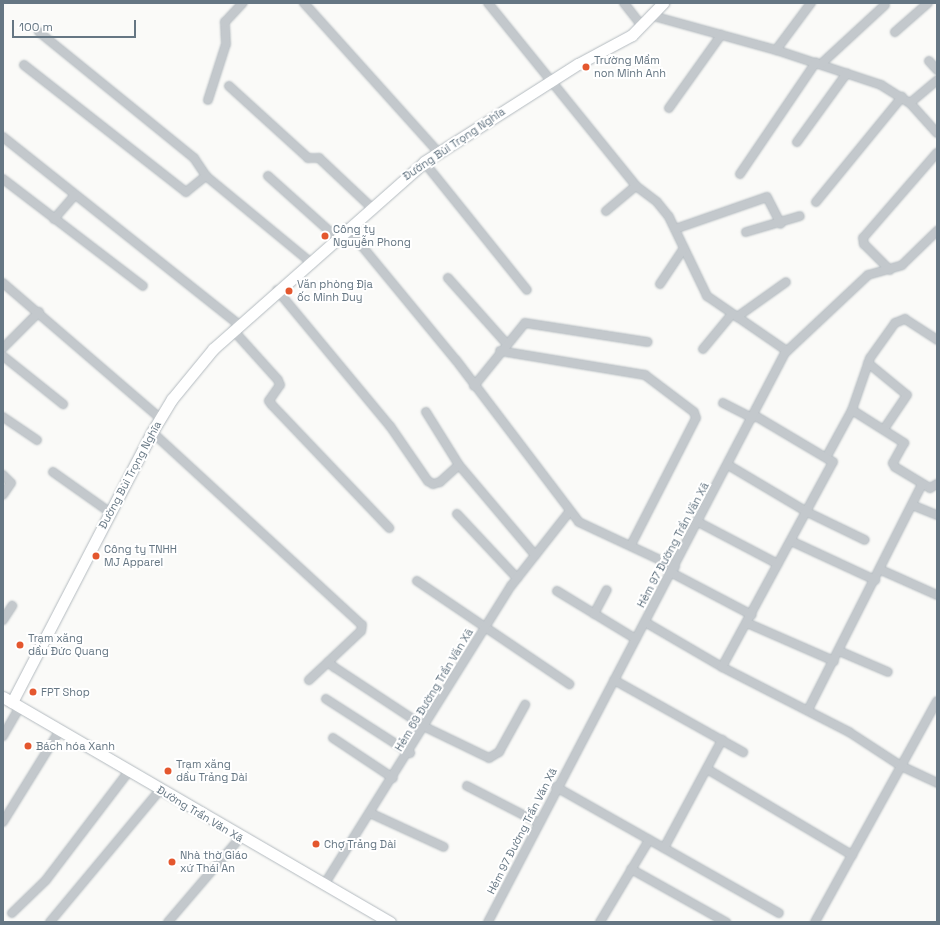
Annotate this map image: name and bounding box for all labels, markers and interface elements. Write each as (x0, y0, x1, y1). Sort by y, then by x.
scale bar (14, 12, 138, 38)
text: 100 m (19, 19, 53, 35)
place label: Trường Mầm non Minh Anh (594, 54, 666, 80)
marker: Trường Mầm non Minh Anh (581, 62, 591, 72)
street label: Đường Bùi Trọng Nghĩa (400, 105, 508, 183)
place label: Công ty Nguyễn Phong (333, 223, 411, 249)
marker: Công ty Nguyễn Phong (320, 231, 330, 241)
place label: Văn phòng Địa ốc Minh Duy (297, 278, 373, 304)
marker: Văn phòng Địa ốc Minh Duy (284, 286, 294, 296)
street label: Đường Bùi Trọng Nghĩa (96, 419, 164, 531)
street label: Hẻm 97 Đường Trần Văn Xã (634, 480, 712, 610)
place label: Công ty TNHH MJ Apparel (104, 543, 177, 569)
marker: Công ty TNHH MJ Apparel (91, 551, 101, 561)
street label: Hẻm 69 Đường Trần Văn Xã (392, 626, 476, 754)
place label: Trạm xăng dầu Đức Quang (28, 632, 109, 658)
marker: Trạm xăng dầu Đức Quang (15, 640, 25, 650)
place label: FPT Shop (41, 685, 90, 699)
marker: FPT Shop (28, 687, 38, 697)
place label: Bách hóa Xanh (36, 739, 115, 753)
marker: Bách hóa Xanh (23, 741, 33, 751)
place label: Trạm xăng dầu Trảng Dài (176, 758, 248, 784)
street label: Hẻm 97 Đường Trần Văn Xã (484, 765, 560, 897)
marker: Trạm xăng dầu Trảng Dài (163, 766, 173, 776)
street label: Đường Trần Văn Xã (154, 783, 246, 845)
place label: Chợ Trảng Dài (324, 837, 396, 851)
marker: Chợ Trảng Dài (311, 839, 321, 849)
place label: Nhà thờ Giáo xứ Thái An (180, 849, 248, 875)
marker: Nhà thờ Giáo xứ Thái An (167, 857, 177, 867)

